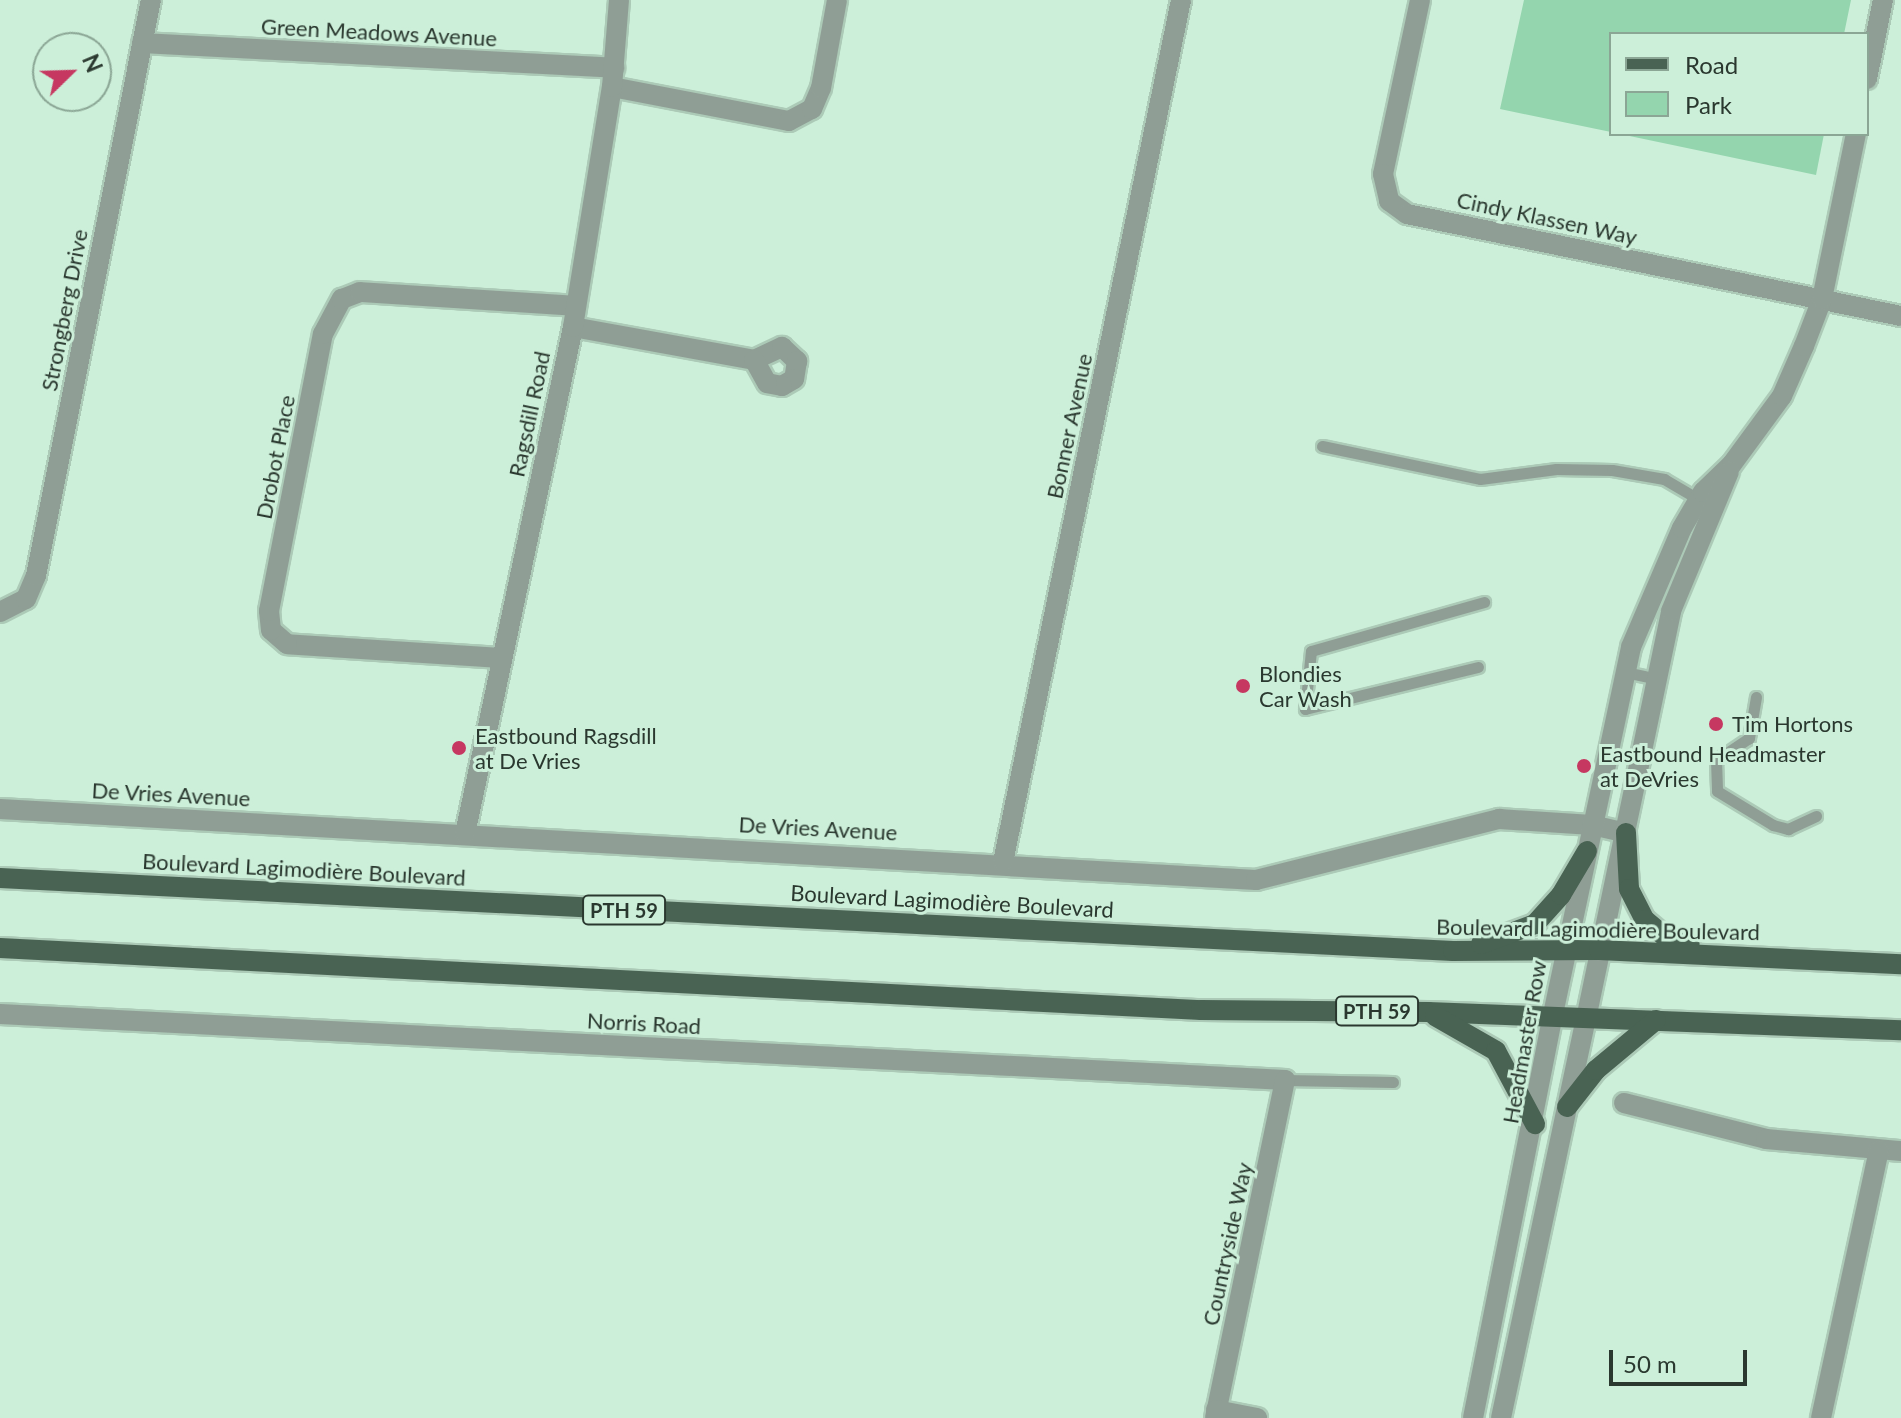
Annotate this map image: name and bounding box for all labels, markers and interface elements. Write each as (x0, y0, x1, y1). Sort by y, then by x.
street label: Green Meadows Avenue (260, 13, 498, 51)
north arrow (32, 32, 112, 112)
legend (1609, 32, 1869, 136)
text: N (77, 50, 108, 76)
text: Road (1685, 50, 1738, 79)
text: Park (1685, 90, 1732, 119)
street label: Cindy Klassen Way (1454, 186, 1640, 250)
street label: Strongberg Drive (35, 227, 93, 393)
street label: Ragsdill Road (503, 349, 555, 479)
street label: Bonner Avenue (1041, 350, 1097, 502)
street label: Drobot Place (250, 393, 300, 521)
place label: Blondies Car Wash (1259, 660, 1353, 712)
marker: Blondies Car Wash (1234, 677, 1252, 695)
place label: Tim Hortons (1732, 711, 1853, 737)
marker: Tim Hortons (1707, 715, 1725, 733)
place label: Eastbound Ragsdill at De Vries (475, 722, 657, 774)
marker: Eastbound Ragsdill at De Vries (450, 739, 468, 757)
place label: Eastbound Headmaster at DeVries (1600, 740, 1826, 792)
marker: Eastbound Headmaster at DeVries (1575, 757, 1593, 775)
street label: De Vries Avenue (90, 777, 252, 811)
street label: De Vries Avenue (737, 811, 899, 845)
street label: Boulevard Lagimodière Boulevard (142, 847, 466, 891)
street label: Boulevard Lagimodière Boulevard (790, 879, 1114, 923)
road number: PTH 59 (582, 894, 666, 926)
street label: Boulevard Lagimodière Boulevard (1436, 913, 1760, 945)
street label: Headmaster Row (1497, 958, 1551, 1126)
road number: PTH 59 (1335, 995, 1419, 1027)
street label: Norris Road (586, 1007, 702, 1039)
street label: Countryside Way (1197, 1160, 1257, 1328)
scale bar (1613, 1334, 1751, 1384)
text: 50 m (1623, 1349, 1677, 1378)

